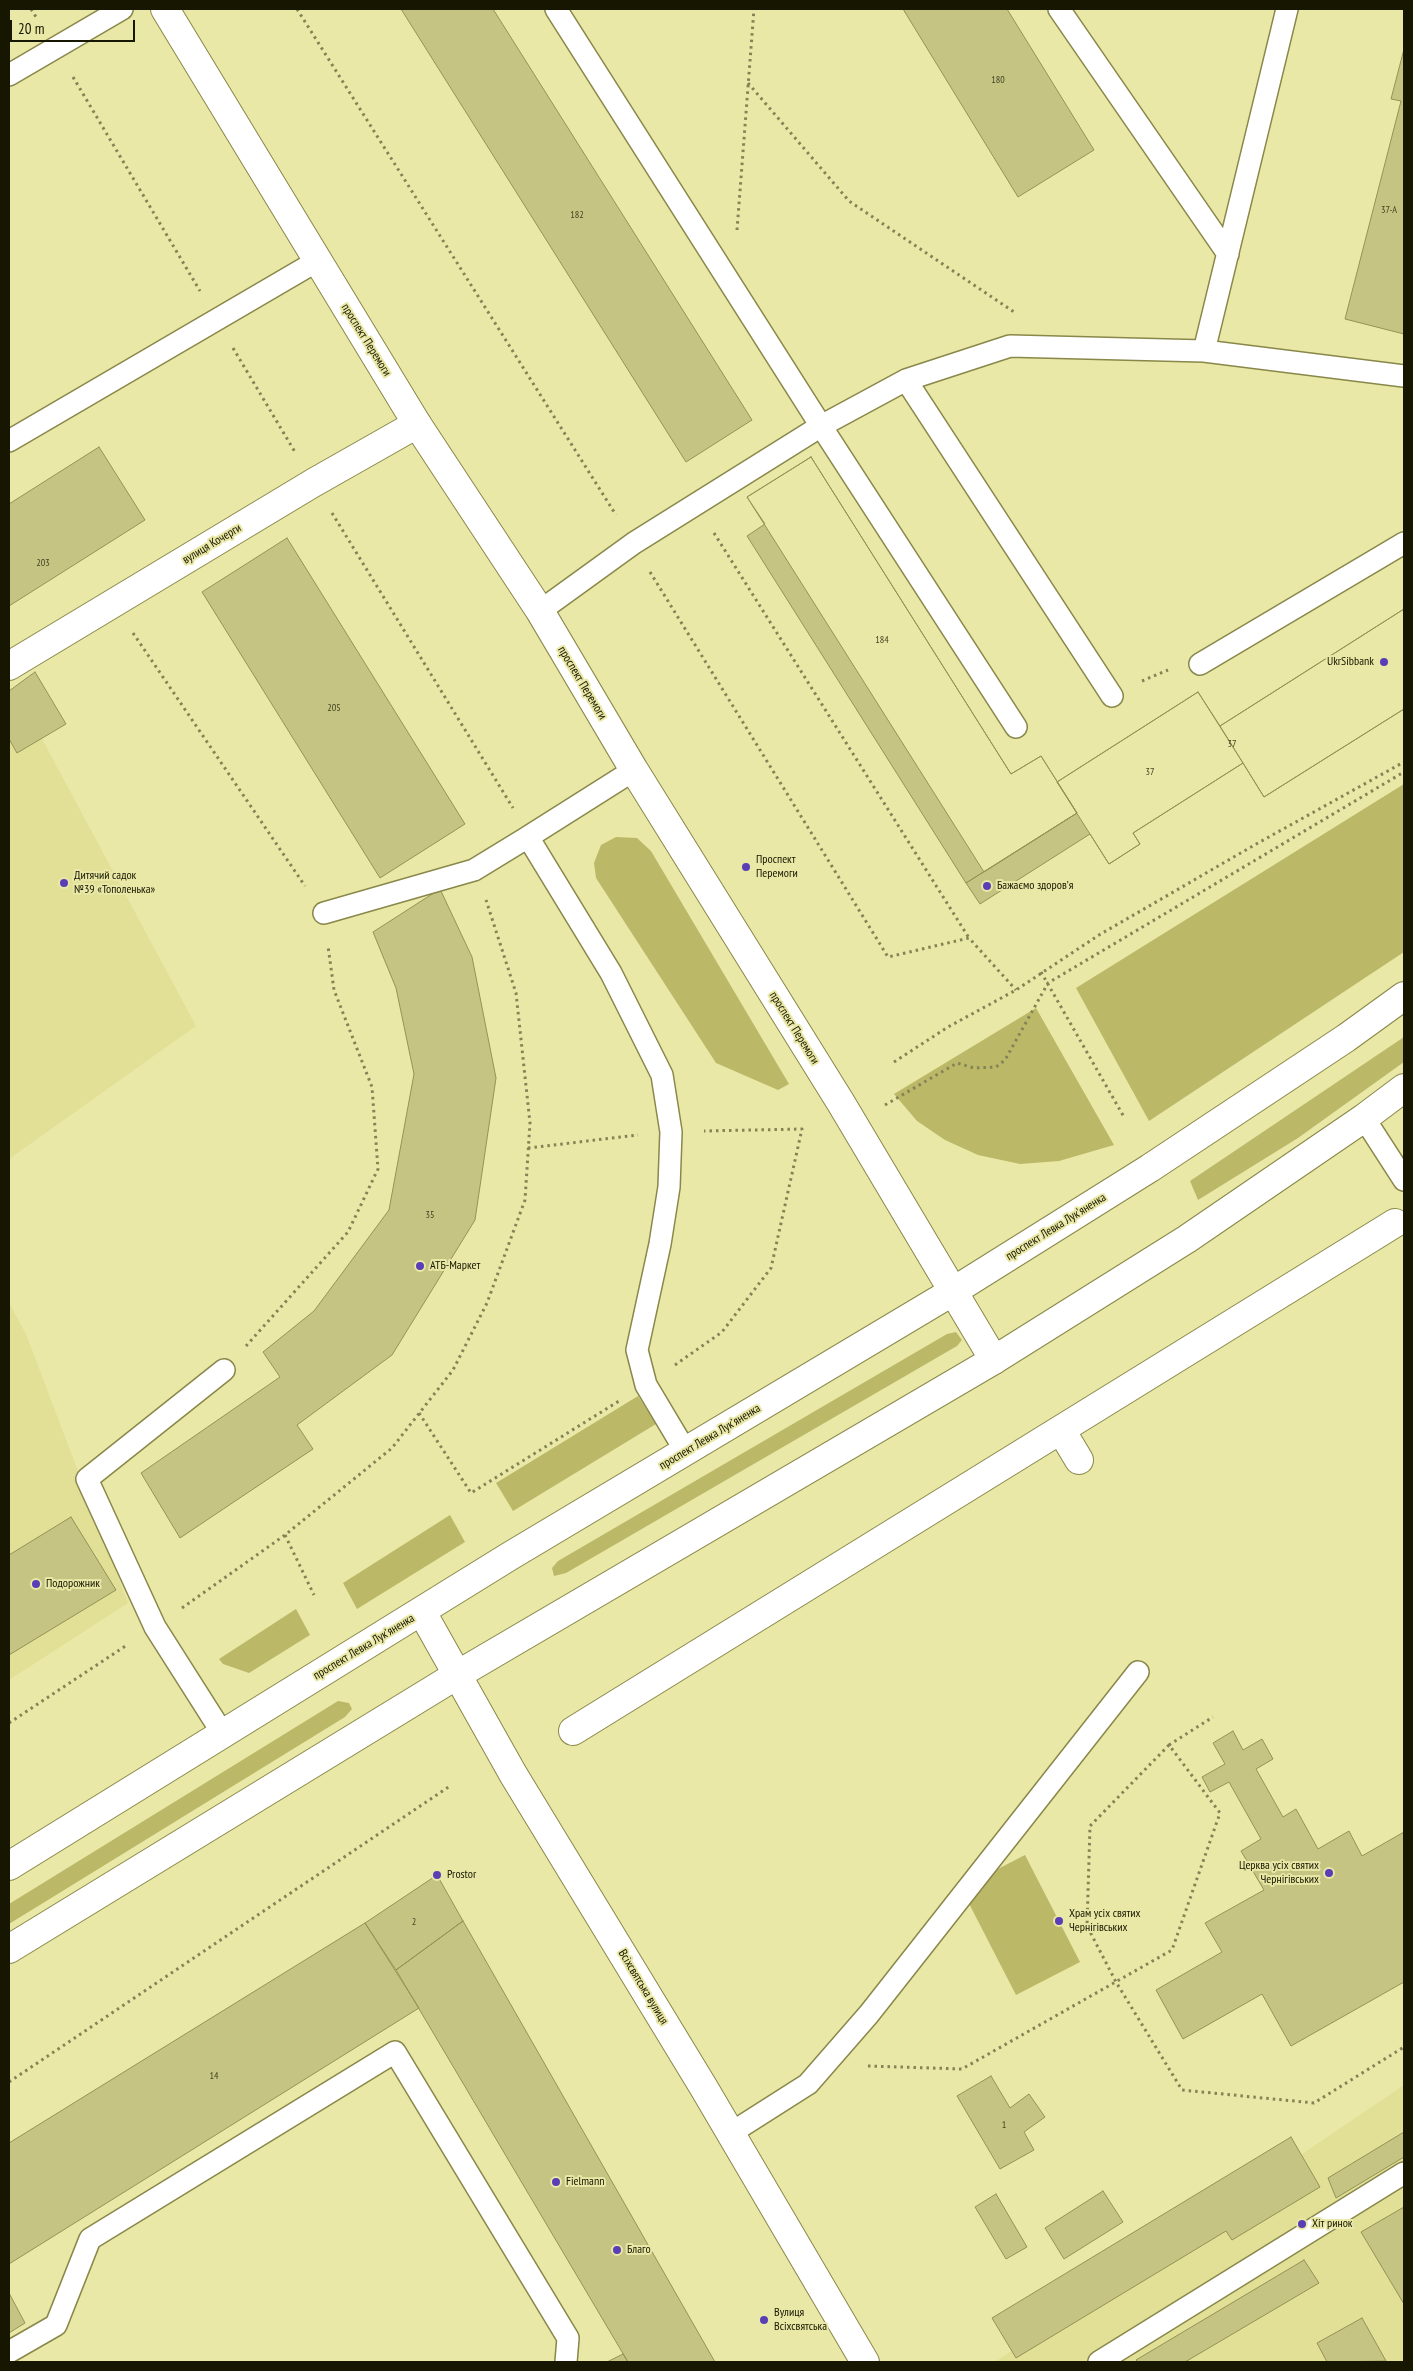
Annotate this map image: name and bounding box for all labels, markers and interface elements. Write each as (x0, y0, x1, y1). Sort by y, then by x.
scale bar (12, 10, 138, 42)
text: 20 m (18, 19, 44, 38)
house number: 180 (991, 74, 1005, 86)
house number: 37-А (1381, 204, 1397, 216)
house number: 182 (570, 209, 584, 221)
street label: проспект Перемоги (338, 301, 394, 379)
street label: вулиця Кочерги (180, 521, 244, 567)
house number: 203 (36, 557, 50, 569)
house number: 184 (875, 634, 889, 646)
street label: проспект Перемоги (555, 644, 609, 722)
place label: UkrSibbank (1327, 655, 1374, 669)
marker: UkrSibbank (1378, 656, 1390, 668)
house number: 205 (327, 702, 341, 714)
house number: 37 (1228, 738, 1236, 750)
house number: 37 (1146, 766, 1154, 778)
place label: Проспект Перемоги (756, 853, 798, 881)
marker: Проспект Перемоги (740, 861, 752, 873)
place label: Дитячий садок №39 «Тополенька» (74, 869, 155, 897)
marker: Дитячий садок №39 «Тополенька» (58, 877, 70, 889)
place label: Бажаємо здоровʼя (997, 879, 1073, 893)
marker: Бажаємо здоровʼя (981, 880, 993, 892)
street label: проспект Перемоги (766, 989, 822, 1067)
street label: проспект Левка Лукʼяненка (1003, 1190, 1109, 1264)
house number: 35 (426, 1209, 434, 1221)
place label: АТБ-Маркет (430, 1259, 480, 1273)
marker: АТБ-Маркет (414, 1260, 426, 1272)
street label: проспект Левка Лукʼяненка (657, 1401, 763, 1473)
place label: Подорожник (46, 1577, 100, 1591)
marker: Подорожник (30, 1578, 42, 1590)
street label: проспект Левка Лукʼяненка (311, 1611, 417, 1683)
place label: Церква усіх святих Чернігівських (1239, 1859, 1319, 1887)
marker: Церква усіх святих Чернігівських (1323, 1867, 1335, 1879)
place label: Prostor (447, 1868, 476, 1882)
marker: Prostor (431, 1869, 443, 1881)
place label: Храм усіх святих Чернігівських (1069, 1907, 1140, 1935)
marker: Храм усіх святих Чернігівських (1053, 1915, 1065, 1927)
house number: 2 (412, 1916, 416, 1928)
street label: Всіхсвятська вулиця (615, 1947, 671, 2027)
house number: 14 (210, 2070, 218, 2082)
house number: 1 (1002, 2119, 1006, 2131)
place label: Fielmann (566, 2175, 604, 2189)
marker: Fielmann (550, 2176, 562, 2188)
place label: Хіт ринок (1312, 2217, 1353, 2231)
marker: Хіт ринок (1296, 2218, 1308, 2230)
place label: Благо (627, 2243, 651, 2257)
marker: Благо (611, 2244, 623, 2256)
place label: Вулиця Всіхсвятська (774, 2306, 827, 2334)
marker: Вулиця Всіхсвятська (758, 2314, 770, 2326)

